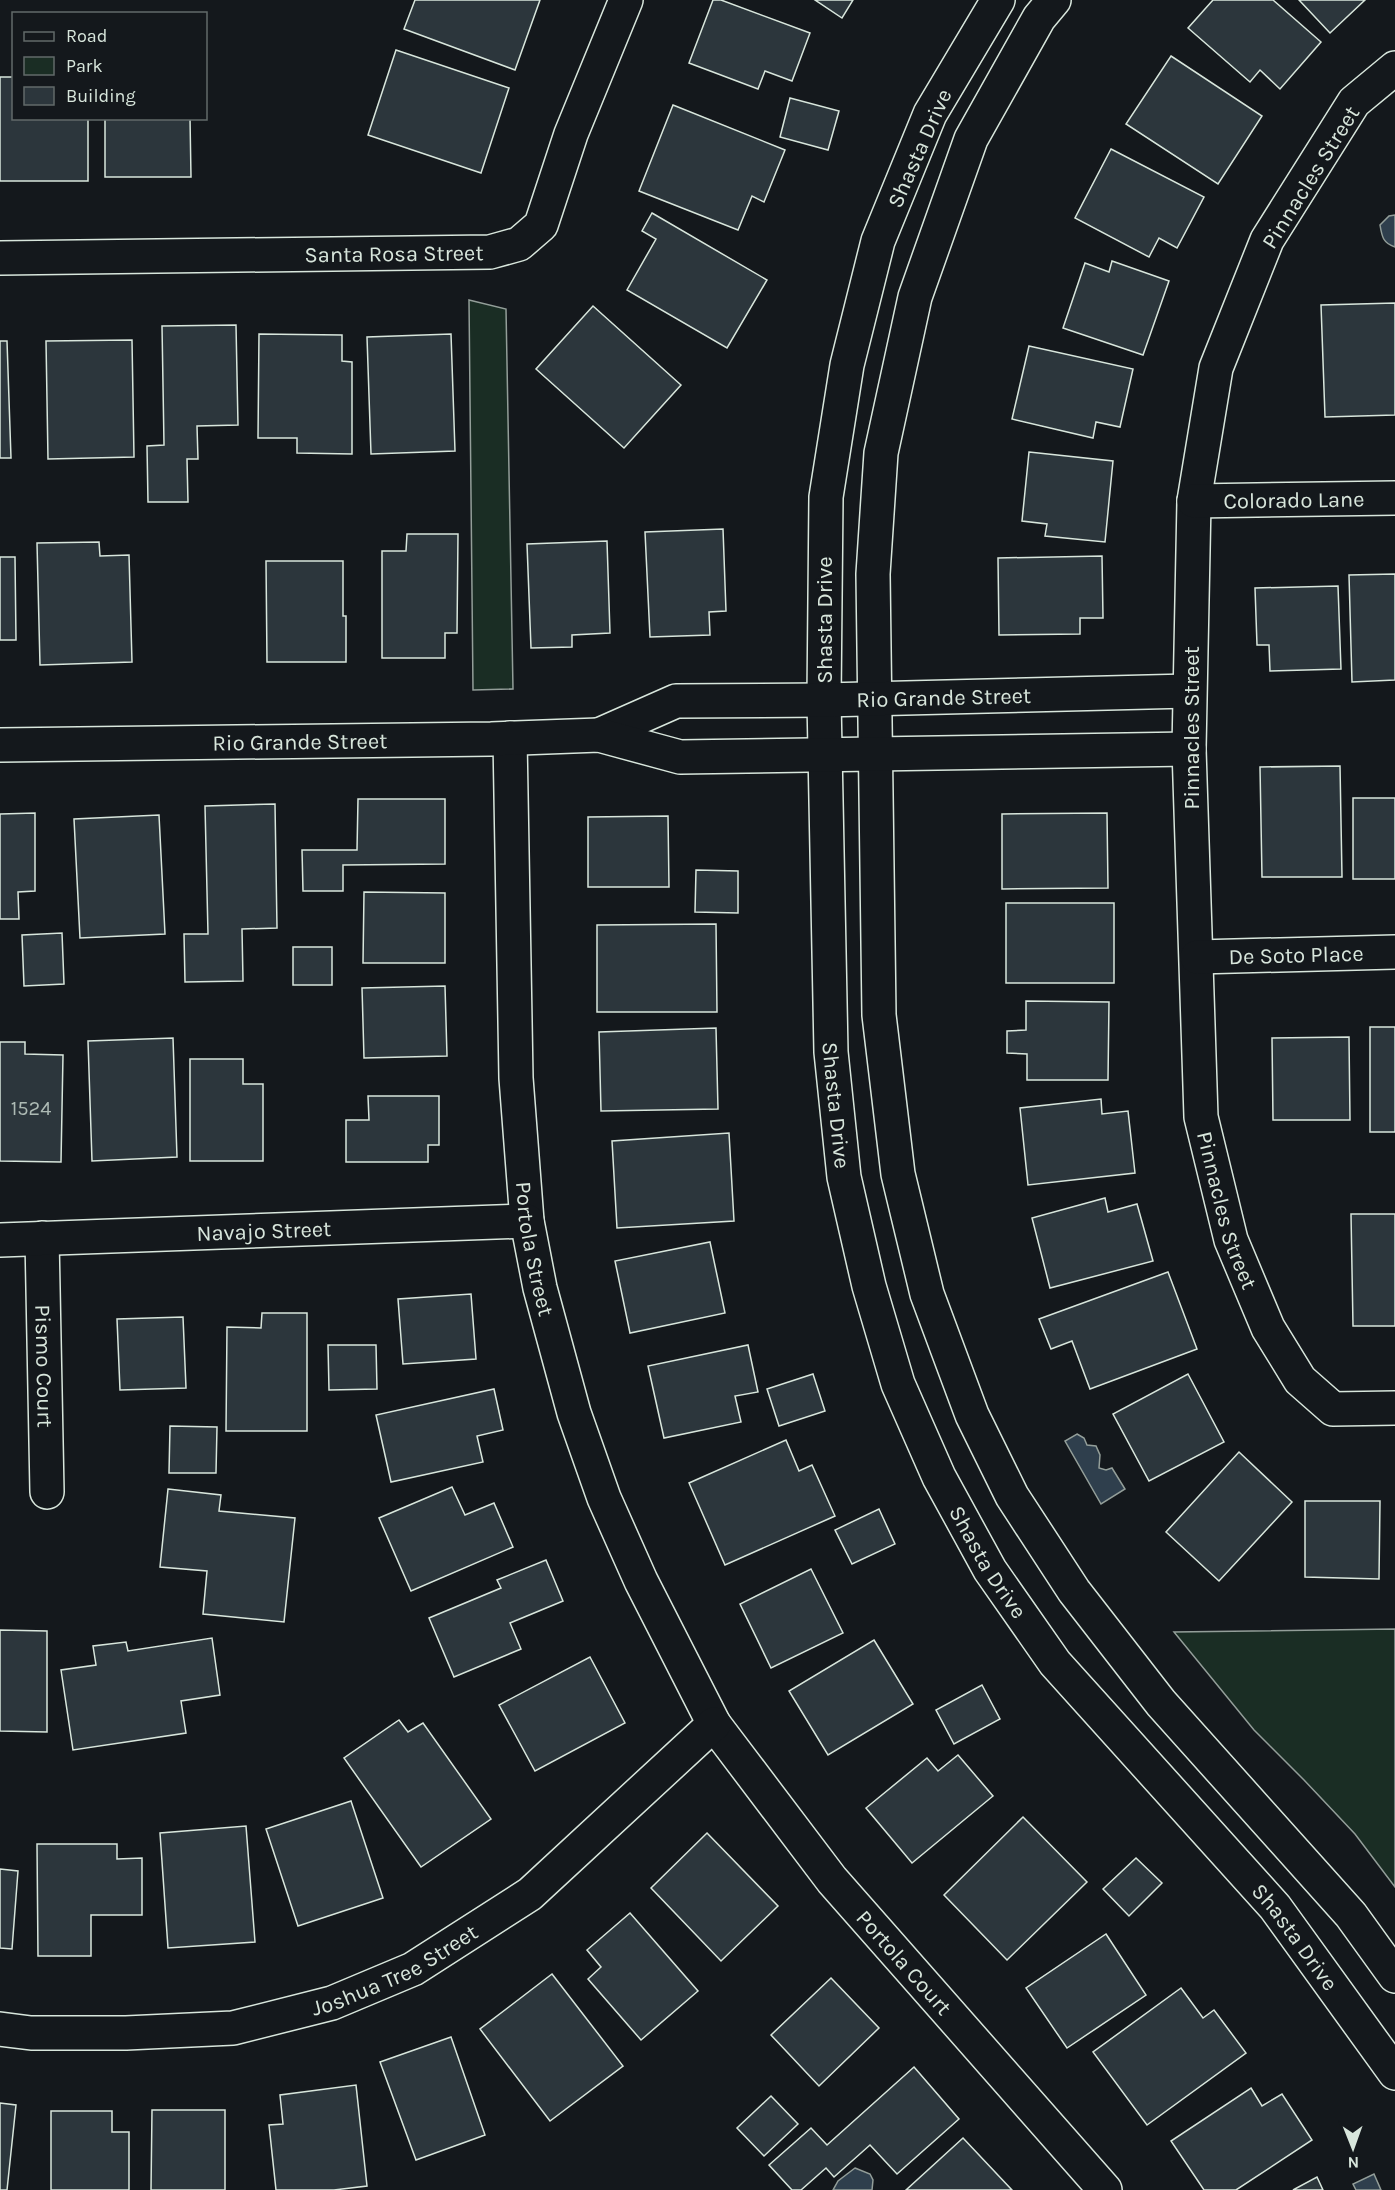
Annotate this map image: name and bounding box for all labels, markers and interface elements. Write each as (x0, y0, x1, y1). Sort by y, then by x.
legend (12, 12, 207, 120)
text: Road (66, 25, 107, 47)
text: Park (66, 55, 103, 77)
text: Building (66, 85, 136, 107)
street label: Shasta Drive (882, 85, 958, 212)
street label: Pinnacles Street (1257, 101, 1365, 254)
street label: Santa Rosa Street (304, 240, 484, 268)
street label: Colorado Lane (1223, 486, 1365, 515)
street label: Shasta Drive (812, 556, 838, 684)
street label: Pinnacles Street (1179, 646, 1205, 810)
street label: Rio Grande Street (856, 683, 1032, 713)
street label: Rio Grande Street (212, 728, 388, 756)
street label: De Soto Place (1228, 941, 1364, 970)
street label: Shasta Drive (817, 1042, 855, 1170)
house number: 1524 (11, 1097, 51, 1120)
street label: Pinnacles Street (1191, 1129, 1262, 1293)
street label: Portola Street (510, 1180, 559, 1319)
street label: Navajo Street (196, 1216, 332, 1247)
street label: Pismo Court (29, 1304, 58, 1428)
street label: Shasta Drive (943, 1501, 1032, 1624)
street label: Shasta Drive (1246, 1878, 1343, 1996)
street label: Portola Court (851, 1905, 957, 2021)
street label: Joshua Tree Street (309, 1919, 483, 2022)
north arrow (1323, 2118, 1383, 2178)
text: N (1347, 2153, 1359, 2172)

